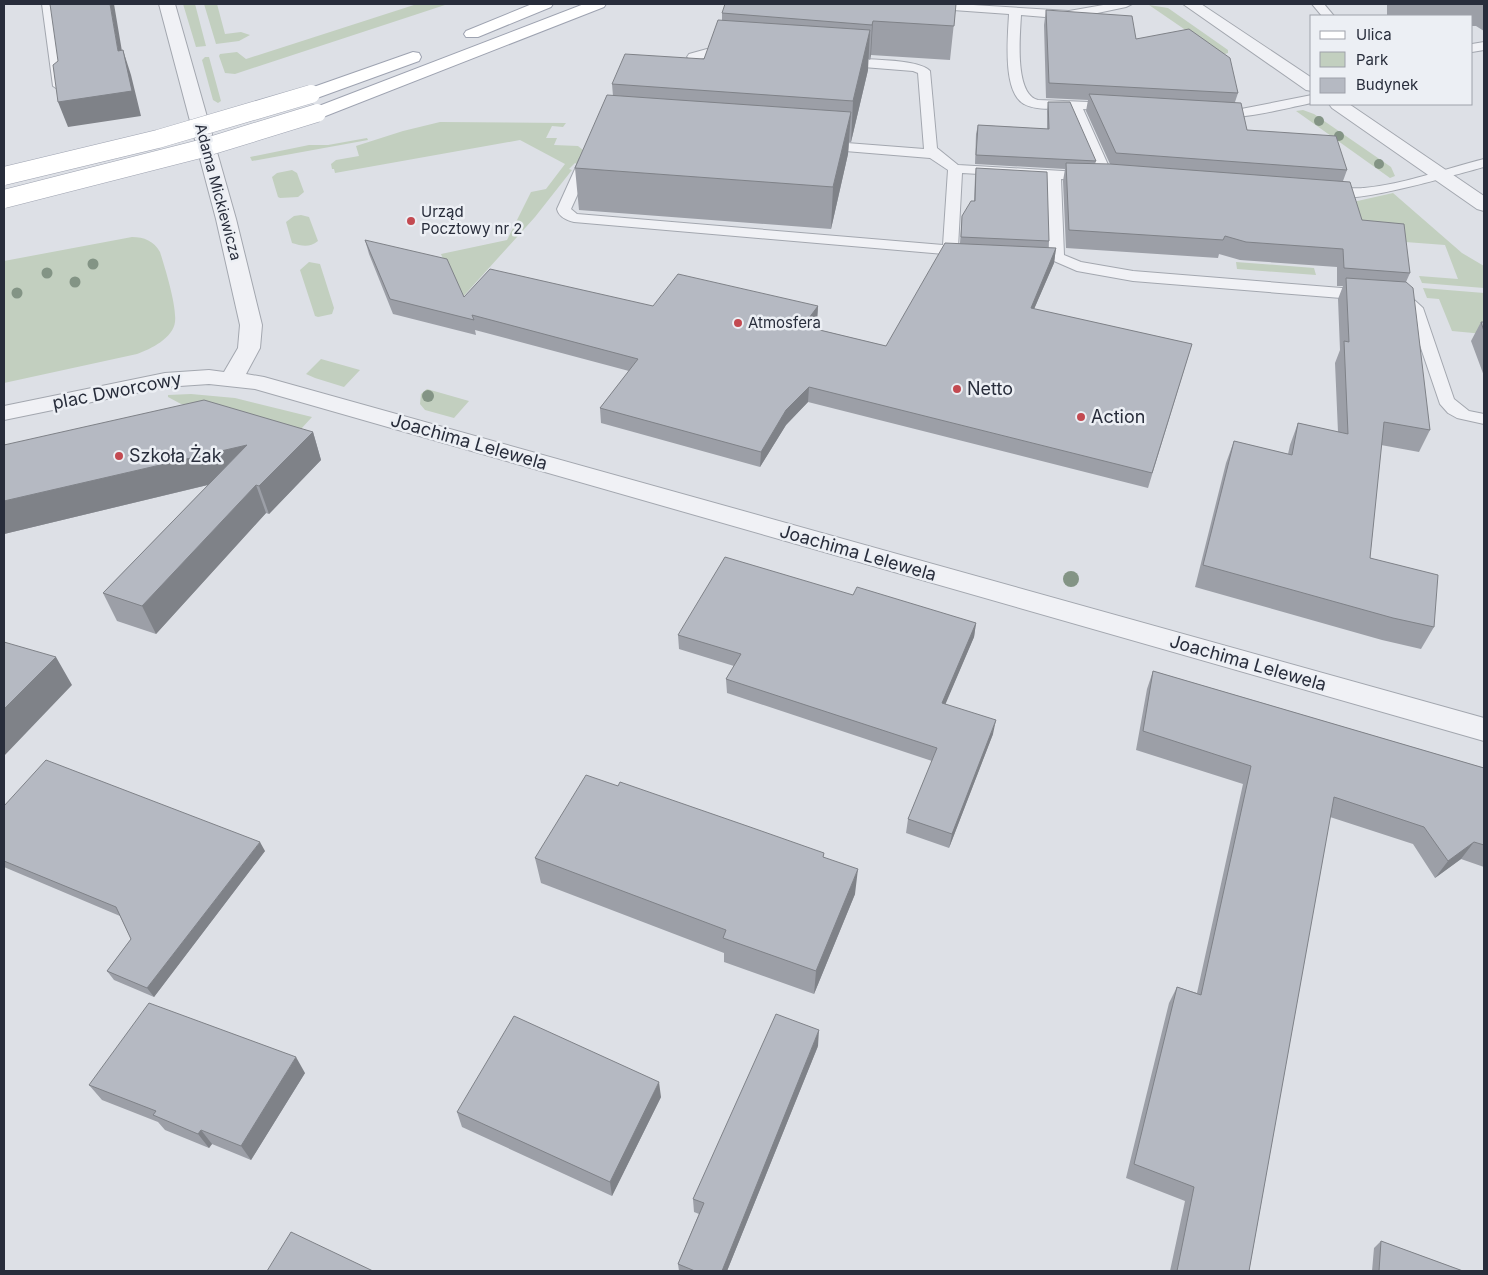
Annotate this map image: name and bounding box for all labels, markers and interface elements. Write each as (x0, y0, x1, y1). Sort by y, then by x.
legend (1310, 15, 1473, 105)
text: Ulica (1356, 25, 1392, 44)
text: Park (1356, 50, 1389, 69)
text: Budynek (1356, 75, 1419, 94)
street label: Adama Mickiewicza (191, 121, 246, 262)
place label: Urząd Pocztowy nr 2 (421, 202, 522, 238)
marker: Urząd Pocztowy nr 2 (405, 215, 417, 227)
place label: Atmosfera (748, 313, 821, 332)
marker: Atmosfera (732, 317, 744, 329)
street label: plac Dworcowy (51, 368, 183, 413)
place label: Netto (967, 378, 1013, 399)
marker: Netto (951, 383, 963, 395)
place label: Action (1091, 406, 1145, 427)
street label: Joachima Lelewela (388, 409, 550, 474)
marker: Action (1075, 411, 1087, 423)
place label: Szkoła Żak (129, 444, 222, 466)
marker: Szkoła Żak (113, 450, 125, 462)
street label: Joachima Lelewela (777, 520, 939, 585)
street label: Joachima Lelewela (1167, 630, 1329, 695)

